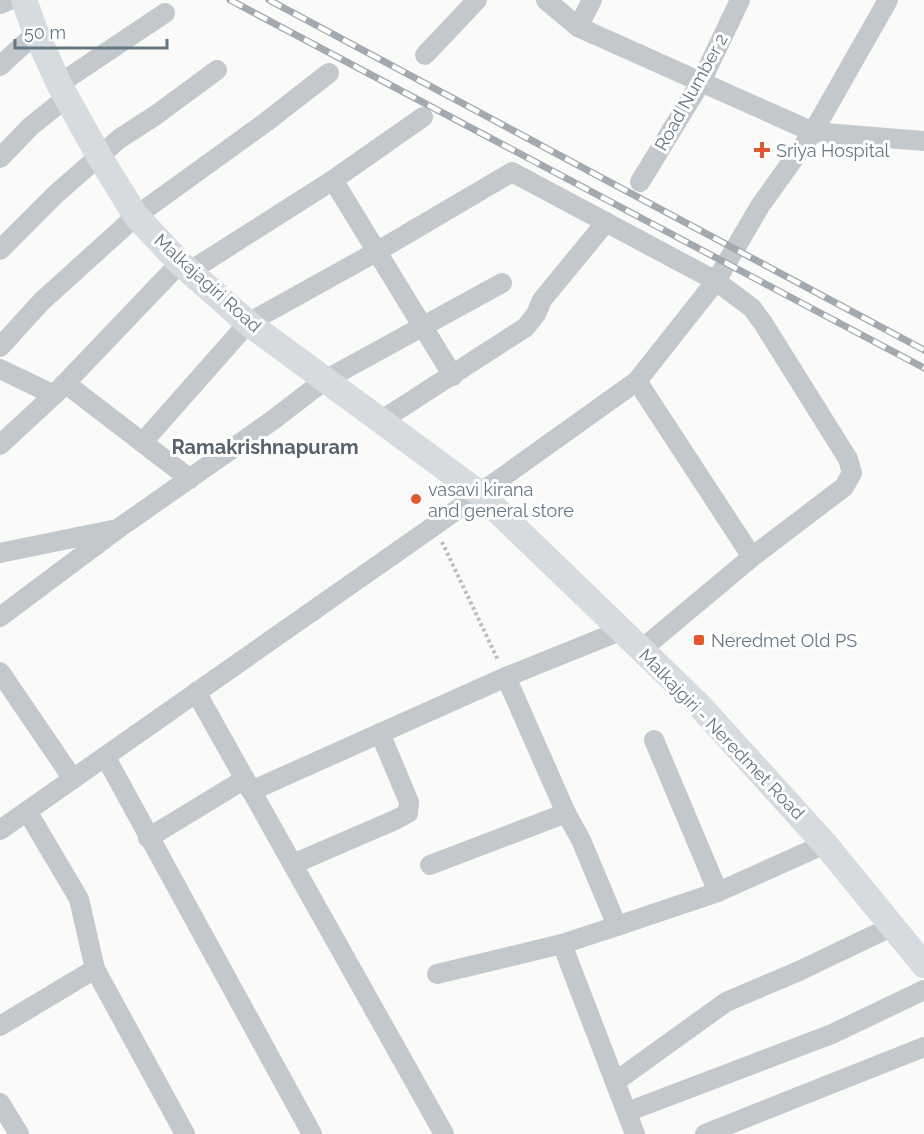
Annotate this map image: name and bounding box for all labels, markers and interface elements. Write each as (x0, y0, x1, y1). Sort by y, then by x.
scale bar (15, 12, 166, 50)
text: 50 m (24, 22, 66, 43)
street label: Road Number 2 (650, 30, 732, 154)
place label: Sriya Hospital (776, 140, 889, 161)
marker: Sriya Hospital (753, 141, 771, 159)
street label: Malkajagiri Road (150, 229, 266, 337)
district label: Ramakrishnapuram (171, 435, 359, 459)
place label: vasavi kirana and general store (428, 479, 574, 521)
marker: vasavi kirana and general store (409, 492, 423, 506)
place label: Neredmet Old PS (711, 630, 857, 651)
marker: Neredmet Old PS (692, 633, 706, 647)
street label: Malkajgiri - Neredmet Road (635, 644, 809, 824)

